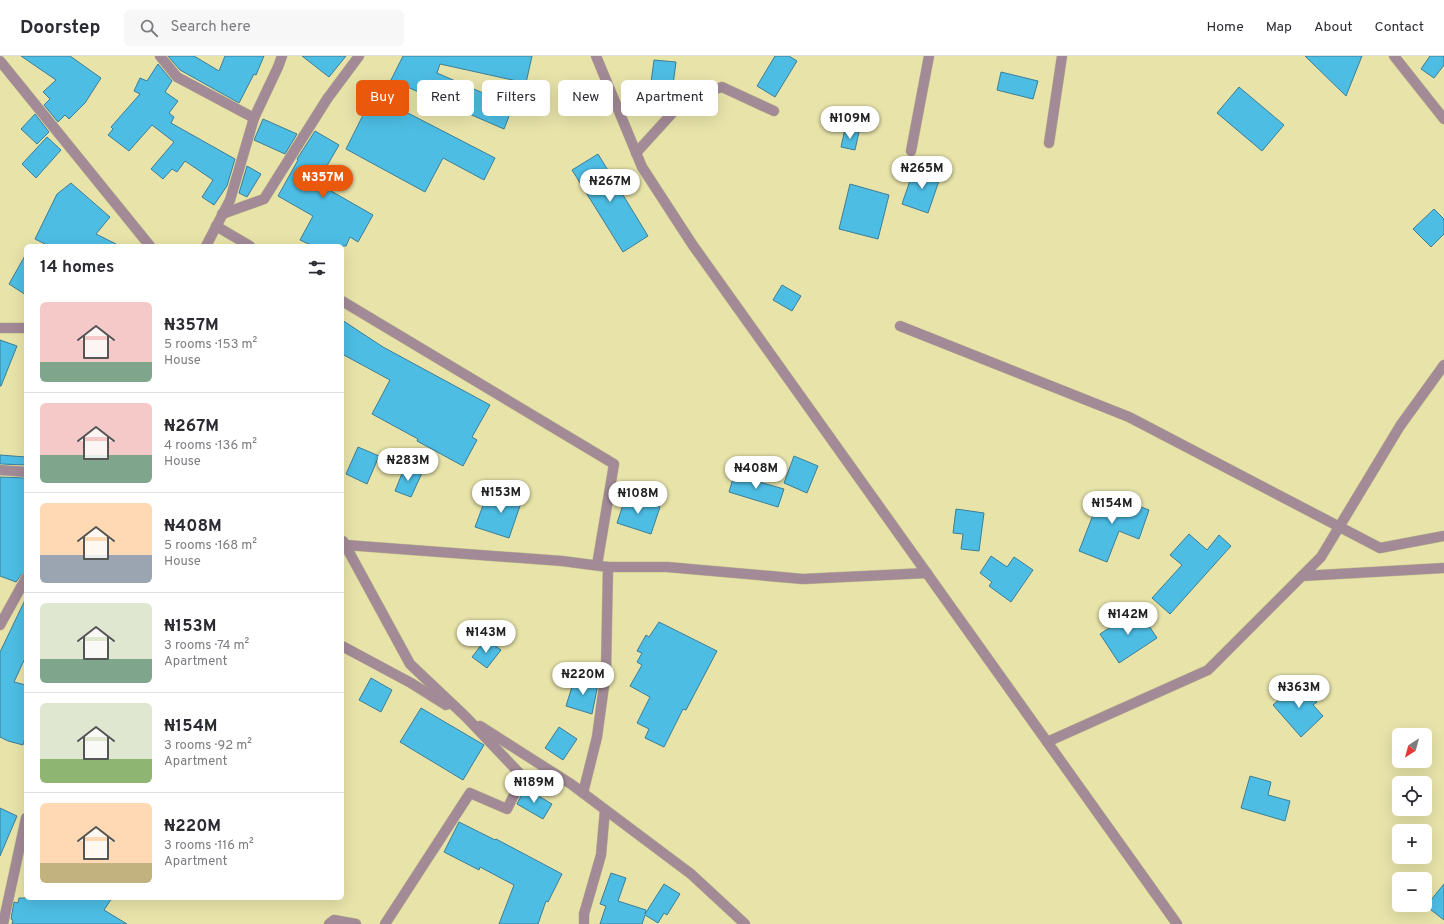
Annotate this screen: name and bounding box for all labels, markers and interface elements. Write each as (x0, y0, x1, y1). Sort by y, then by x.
search box (124, 10, 404, 46)
text: Doorstep (20, 16, 100, 40)
icon: search (138, 17, 160, 39)
text: Search here (170, 18, 251, 37)
text: Home (1207, 19, 1244, 36)
text: Map (1266, 19, 1292, 36)
text: About (1314, 19, 1353, 36)
text: Contact (1375, 19, 1424, 36)
chip: Buy (356, 80, 409, 116)
chip: Rent (417, 80, 474, 116)
chip: Filters (482, 80, 550, 116)
chip: New (558, 80, 613, 116)
chip: Apartment (621, 80, 718, 116)
pin: ₦109M (822, 106, 878, 140)
text: ₦109M (830, 111, 870, 127)
pin: ₦265M (894, 156, 950, 190)
text: ₦265M (900, 161, 944, 177)
pin: ₦357M (295, 165, 351, 199)
pin: ₦267M (582, 169, 638, 203)
text: ₦357M (302, 170, 344, 186)
text: ₦267M (589, 174, 631, 190)
text: 14 homes (40, 257, 114, 279)
icon: filters (306, 257, 328, 279)
text: ₦357M (164, 315, 219, 337)
icon: home (72, 318, 120, 366)
text: 5 rooms · 153 m² (164, 337, 257, 353)
text: House (164, 353, 201, 369)
text: ₦267M (164, 416, 219, 438)
icon: home (72, 419, 120, 467)
text: 4 rooms · 136 m² (164, 438, 257, 454)
pin: ₦283M (380, 448, 436, 482)
text: ₦283M (386, 453, 430, 469)
text: House (164, 454, 201, 470)
pin: ₦408M (728, 456, 784, 490)
text: ₦408M (734, 461, 778, 477)
pin: ₦153M (473, 480, 529, 514)
pin: ₦108M (610, 481, 666, 515)
text: ₦153M (481, 485, 521, 501)
text: ₦108M (617, 486, 659, 502)
pin: ₦154M (1084, 491, 1140, 525)
text: ₦154M (1092, 496, 1132, 512)
text: ₦408M (164, 516, 222, 538)
icon: home (72, 519, 120, 567)
text: 5 rooms · 168 m² (164, 538, 257, 554)
text: House (164, 554, 201, 570)
pin: ₦142M (1100, 602, 1156, 636)
text: ₦142M (1108, 607, 1148, 623)
text: ₦153M (164, 616, 216, 638)
icon: home (72, 619, 120, 667)
pin: ₦143M (458, 620, 514, 654)
text: ₦143M (466, 625, 506, 641)
text: 3 rooms · 74 m² (164, 638, 249, 654)
text: Apartment (164, 654, 227, 670)
pin: ₦220M (555, 662, 611, 696)
text: ₦220M (561, 667, 605, 683)
pin: ₦363M (1271, 675, 1327, 709)
text: ₦363M (1278, 680, 1320, 696)
text: ₦154M (164, 716, 218, 738)
icon: home (72, 719, 120, 767)
north arrow (1392, 728, 1432, 768)
map controls (1392, 728, 1432, 912)
text: 3 rooms · 92 m² (164, 738, 252, 754)
text: Apartment (164, 754, 227, 770)
pin: ₦189M (506, 770, 562, 804)
text: ₦189M (514, 775, 554, 791)
button: locate (1392, 776, 1432, 816)
text: ₦220M (164, 816, 221, 838)
icon: home (72, 819, 120, 867)
button: + (1392, 824, 1432, 864)
text: 3 rooms · 116 m² (164, 838, 254, 854)
text: Apartment (164, 854, 227, 870)
button: − (1392, 872, 1432, 912)

